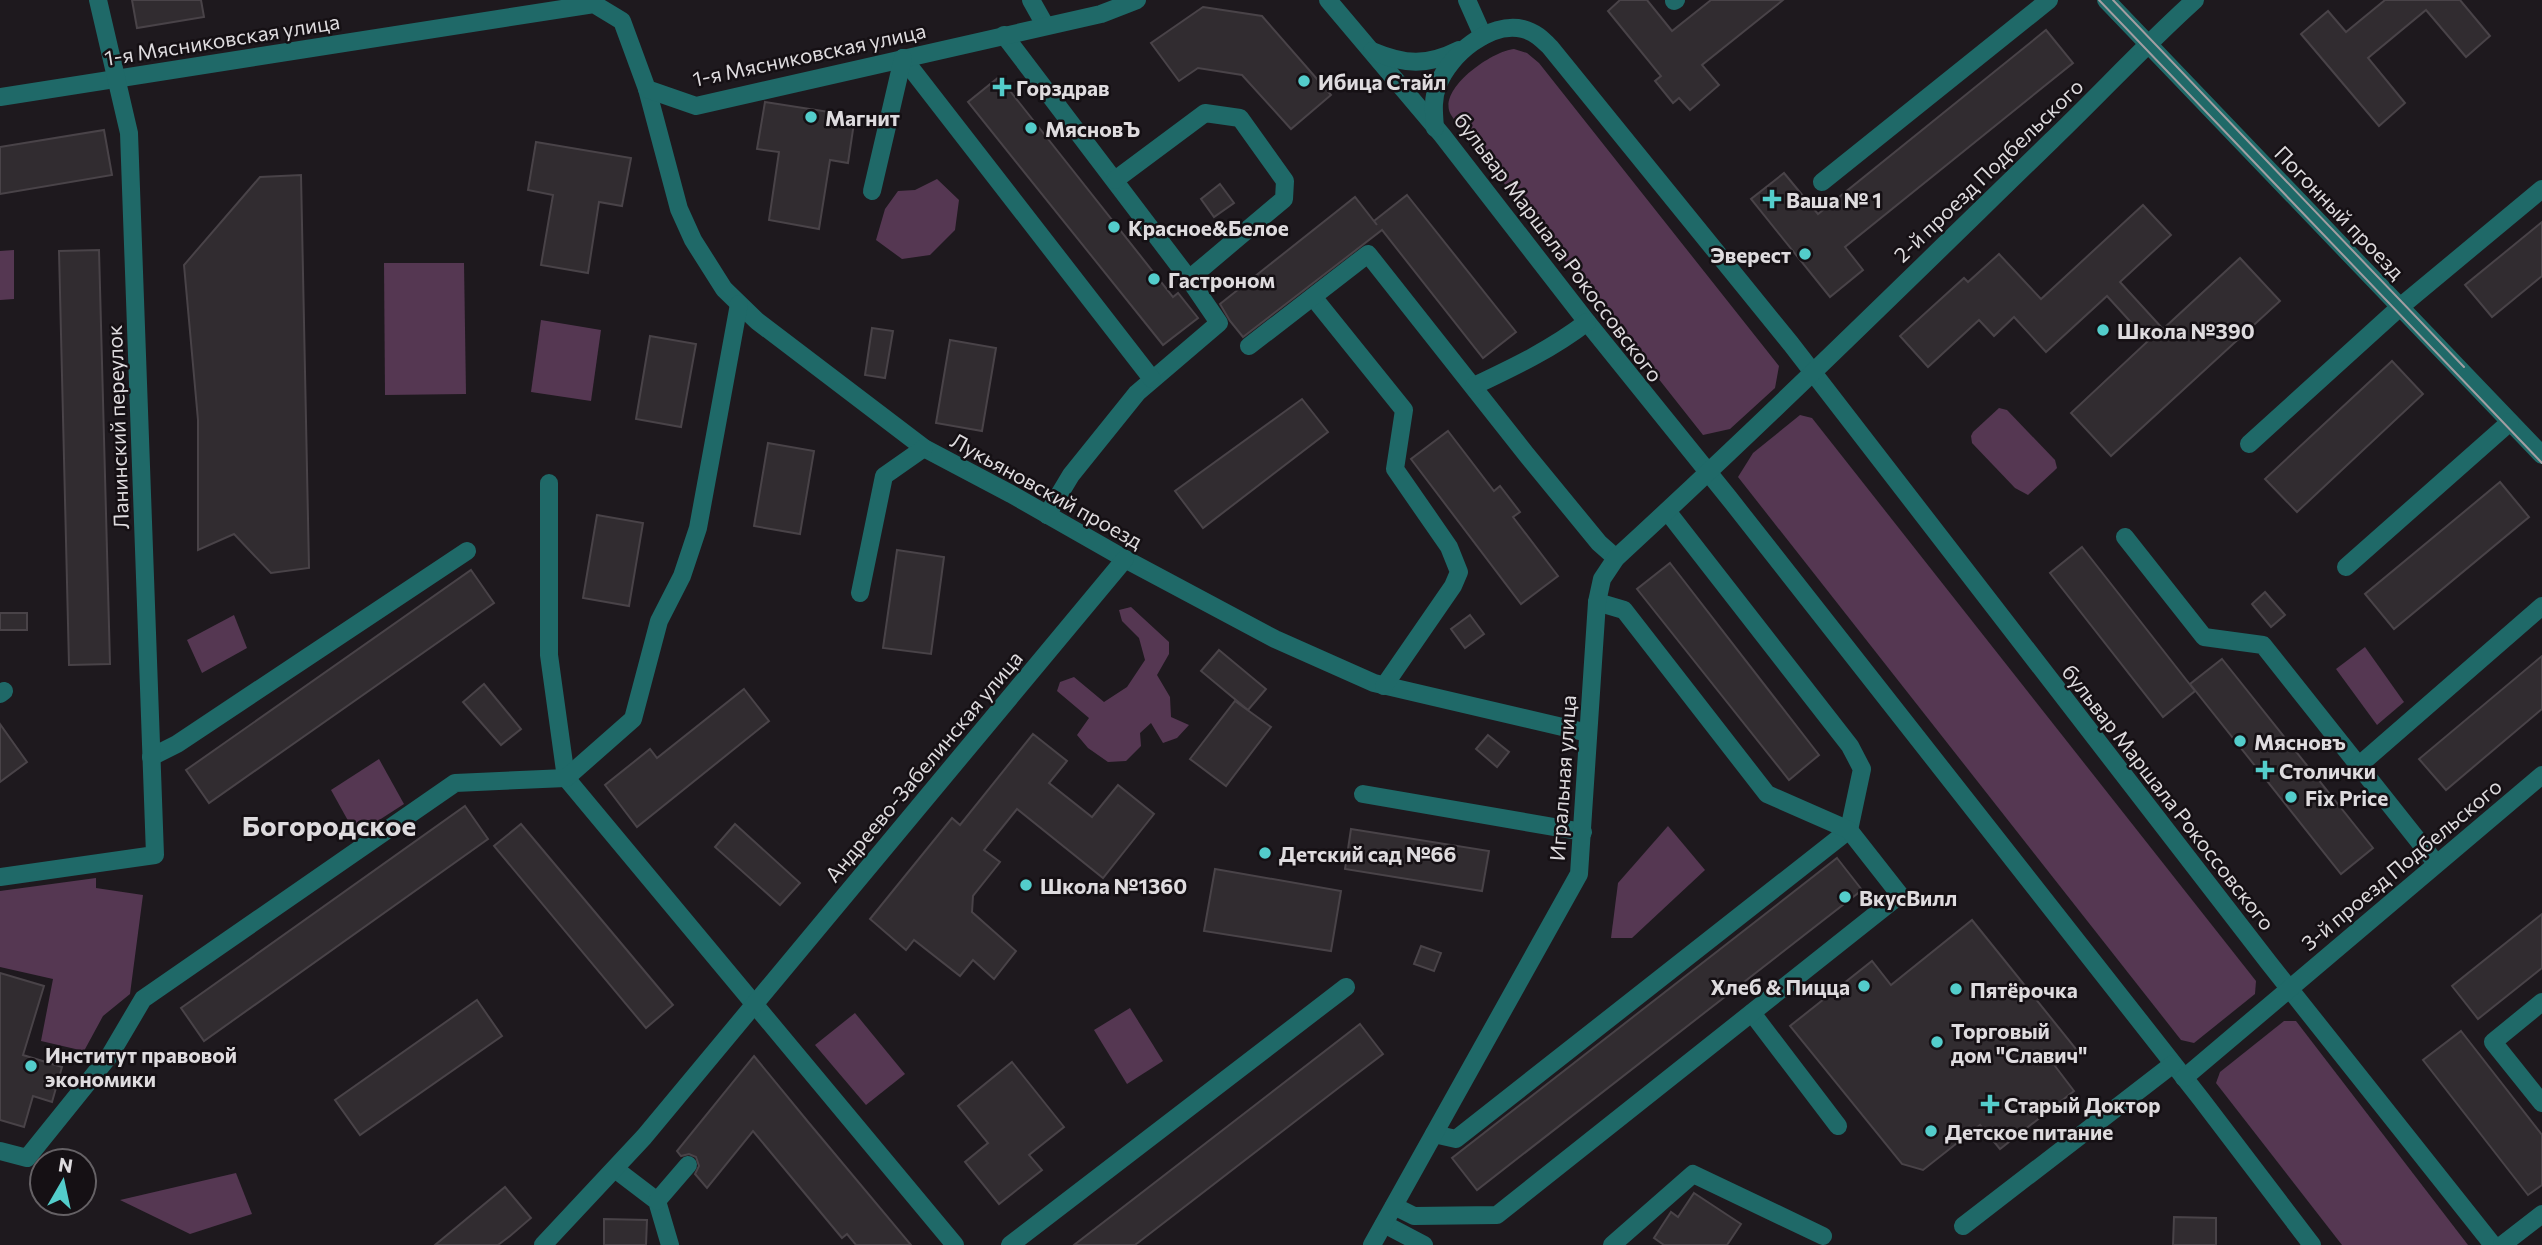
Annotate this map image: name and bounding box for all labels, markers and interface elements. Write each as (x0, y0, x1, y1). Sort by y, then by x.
street label: 1-я Мясниковская улица (103, 8, 341, 70)
street label: 1-я Мясниковская улица (690, 17, 928, 91)
place label: Ибица Стайл (1318, 69, 1446, 94)
marker: Ибица Стайл (1296, 73, 1312, 89)
street label: 2-й проезд Подбельского (1888, 73, 2088, 267)
place label: Горздрав (1016, 75, 1109, 100)
marker: Горздрав (994, 79, 1010, 95)
place label: Магнит (825, 105, 900, 130)
street label: бульвар Маршала Рокоссовского (1450, 107, 1668, 387)
marker: Магнит (803, 109, 819, 125)
place label: МясновЪ (1045, 116, 1140, 141)
marker: МясновЪ (1023, 120, 1039, 136)
street label: Погонный проезд (2270, 140, 2410, 284)
place label: Ваша № 1 (1786, 187, 1882, 212)
marker: Ваша № 1 (1764, 191, 1780, 207)
place label: Красное&Белое (1128, 215, 1289, 240)
marker: Красное&Белое (1106, 219, 1122, 235)
place label: Эверест (1710, 242, 1791, 267)
marker: Эверест (1797, 246, 1813, 262)
place label: Гастроном (1168, 267, 1275, 292)
marker: Гастроном (1146, 271, 1162, 287)
place label: Школа №390 (2117, 318, 2255, 343)
marker: Школа №390 (2095, 322, 2111, 338)
street label: Ланинский переулок (101, 324, 133, 530)
street label: Лукьяновский проезд (947, 427, 1147, 553)
street label: Андреево-Забелинская улица (819, 646, 1027, 886)
street label: бульвар Маршала Рокоссовского (2057, 659, 2281, 935)
street label: Игральная улица (1544, 694, 1580, 862)
place label: Мясновъ (2254, 729, 2346, 754)
marker: Мясновъ (2232, 733, 2248, 749)
place label: Столички (2279, 758, 2376, 783)
marker: Столички (2257, 762, 2273, 778)
street label: 3-й проезд Подбельского (2296, 773, 2506, 955)
place label: Fix Price (2305, 785, 2388, 810)
marker: Fix Price (2283, 789, 2299, 805)
district label: Богородское (242, 808, 416, 842)
place label: Детский сад №66 (1279, 841, 1457, 866)
marker: Детский сад №66 (1257, 845, 1273, 861)
place label: Школа №1360 (1040, 873, 1187, 898)
marker: Школа №1360 (1018, 877, 1034, 893)
place label: ВкусВилл (1859, 885, 1957, 910)
marker: ВкусВилл (1837, 889, 1853, 905)
place label: Хлеб & Пицца (1710, 974, 1850, 999)
place label: Пятёрочка (1970, 977, 2078, 1002)
marker: Хлеб & Пицца (1856, 978, 1872, 994)
marker: Пятёрочка (1948, 981, 1964, 997)
place label: Торговый дом "Славич" (1951, 1018, 2087, 1067)
marker: Торговый дом "Славич" (1929, 1034, 1945, 1050)
place label: Институт правовой экономики (45, 1042, 237, 1091)
marker: Институт правовой экономики (23, 1058, 39, 1074)
place label: Старый Доктор (2004, 1092, 2161, 1117)
marker: Старый Доктор (1982, 1096, 1998, 1112)
place label: Детское питание (1945, 1119, 2113, 1144)
marker: Детское питание (1923, 1123, 1939, 1139)
north arrow (28, 1147, 98, 1217)
text: N (57, 1152, 75, 1177)

